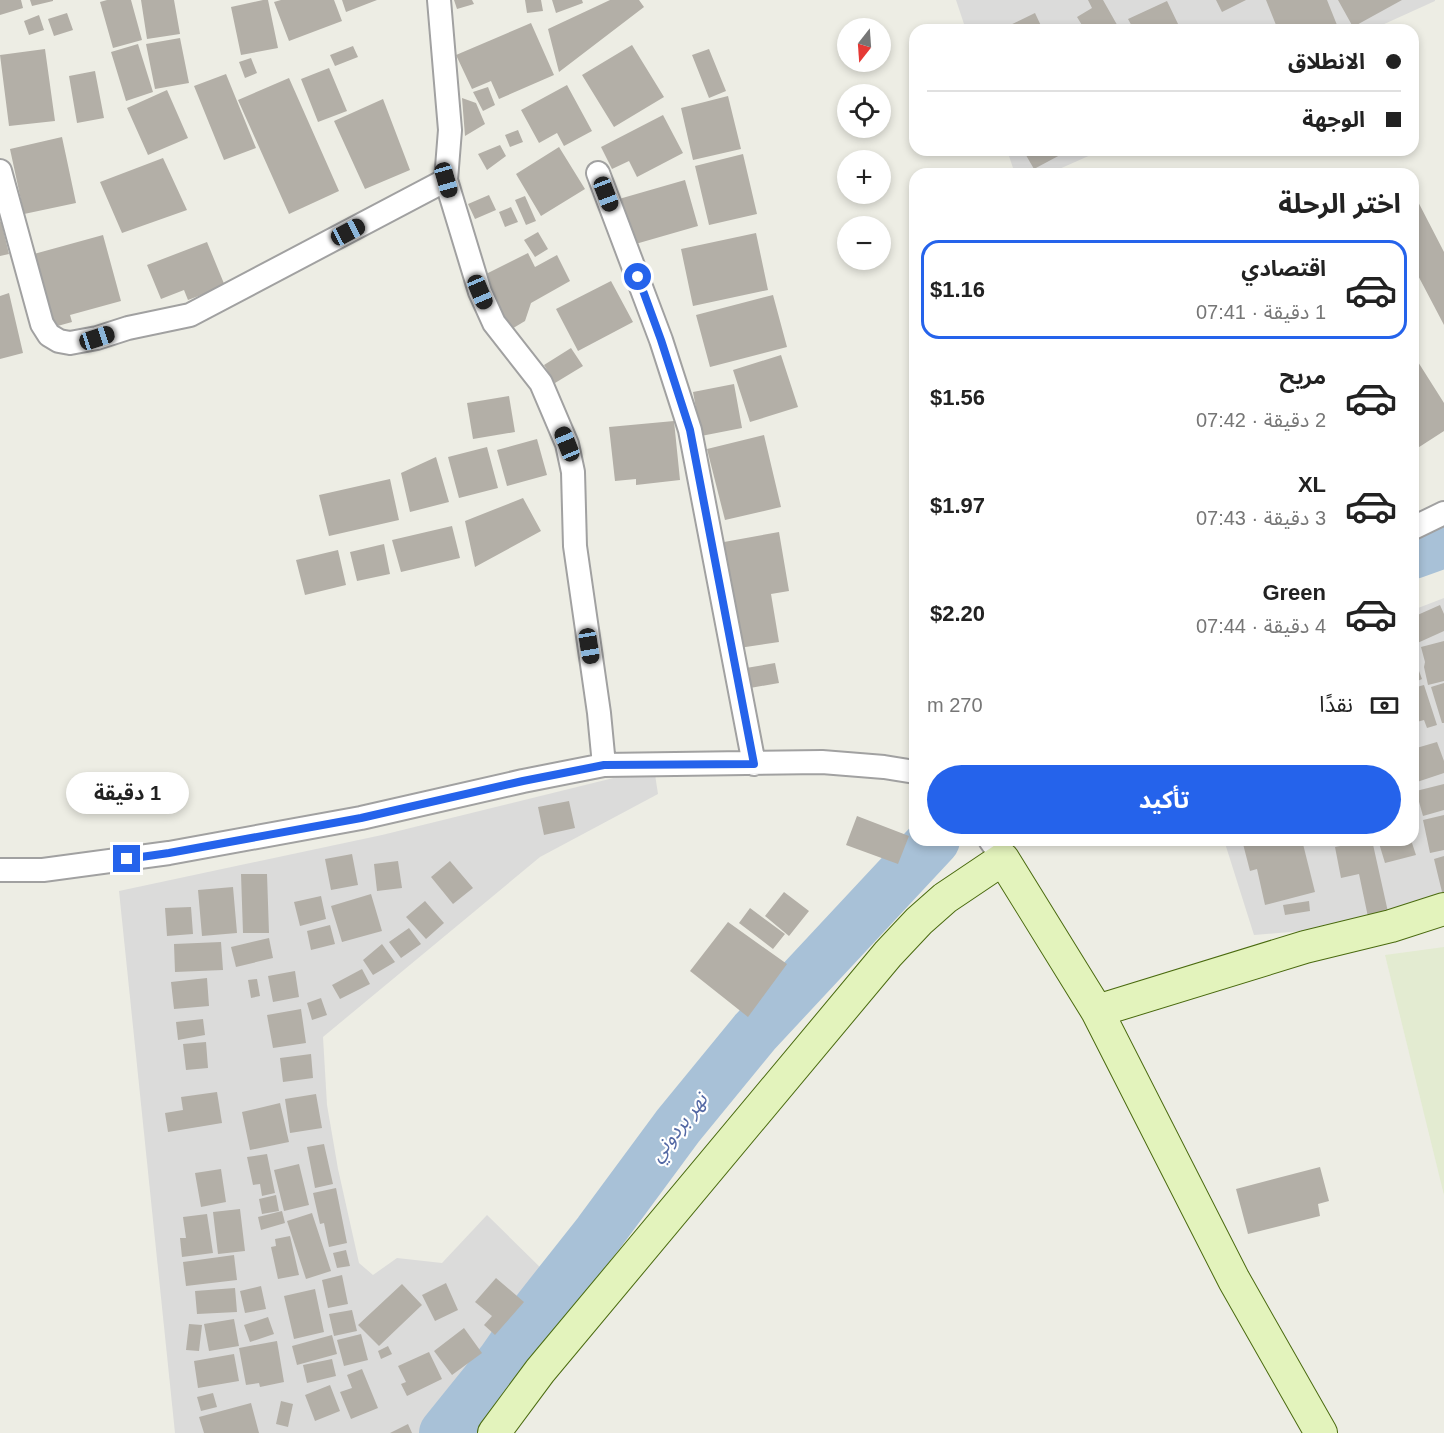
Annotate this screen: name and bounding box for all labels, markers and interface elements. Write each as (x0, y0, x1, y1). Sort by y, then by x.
north arrow (837, 18, 891, 72)
map controls (837, 18, 891, 270)
text: الانطلاق (1288, 49, 1365, 74)
button: locate (837, 84, 891, 138)
text: الوجهة (1302, 107, 1365, 132)
button: + (837, 150, 891, 204)
car (432, 160, 460, 200)
car (591, 174, 621, 214)
text: اختر الرحلة (1278, 189, 1401, 219)
car (328, 216, 368, 248)
button: − (837, 216, 891, 270)
text: اقتصادي (1241, 256, 1326, 281)
route start (624, 263, 651, 290)
icon: car (1344, 263, 1398, 317)
car (465, 272, 495, 312)
text: $1.16 (930, 277, 985, 302)
text: 1 دقيقة · 07:41 (1196, 301, 1326, 323)
car (77, 324, 117, 352)
text: مريح (1280, 364, 1326, 389)
icon: car (1344, 371, 1398, 425)
text: $1.56 (930, 385, 985, 410)
text: 2 دقيقة · 07:42 (1196, 409, 1326, 431)
car (552, 424, 582, 464)
text: XL (1298, 472, 1326, 497)
icon: car (1344, 479, 1398, 533)
text: $1.97 (930, 493, 985, 518)
text: 3 دقيقة · 07:43 (1196, 507, 1326, 529)
text: Green (1262, 580, 1326, 605)
icon: car (1344, 587, 1398, 641)
text: $2.20 (930, 601, 985, 626)
text: 4 دقيقة · 07:44 (1196, 615, 1326, 637)
car (577, 627, 601, 665)
icon: cash (1368, 689, 1401, 722)
text: نقدًا (1319, 692, 1353, 717)
text: 270 m (927, 694, 983, 716)
button: تأكيد (927, 765, 1401, 834)
callout: 1 دقيقة (66, 772, 188, 814)
text: 1 دقيقة (94, 782, 161, 804)
route end (113, 845, 140, 872)
water label: نهر بردوني (645, 1087, 716, 1168)

